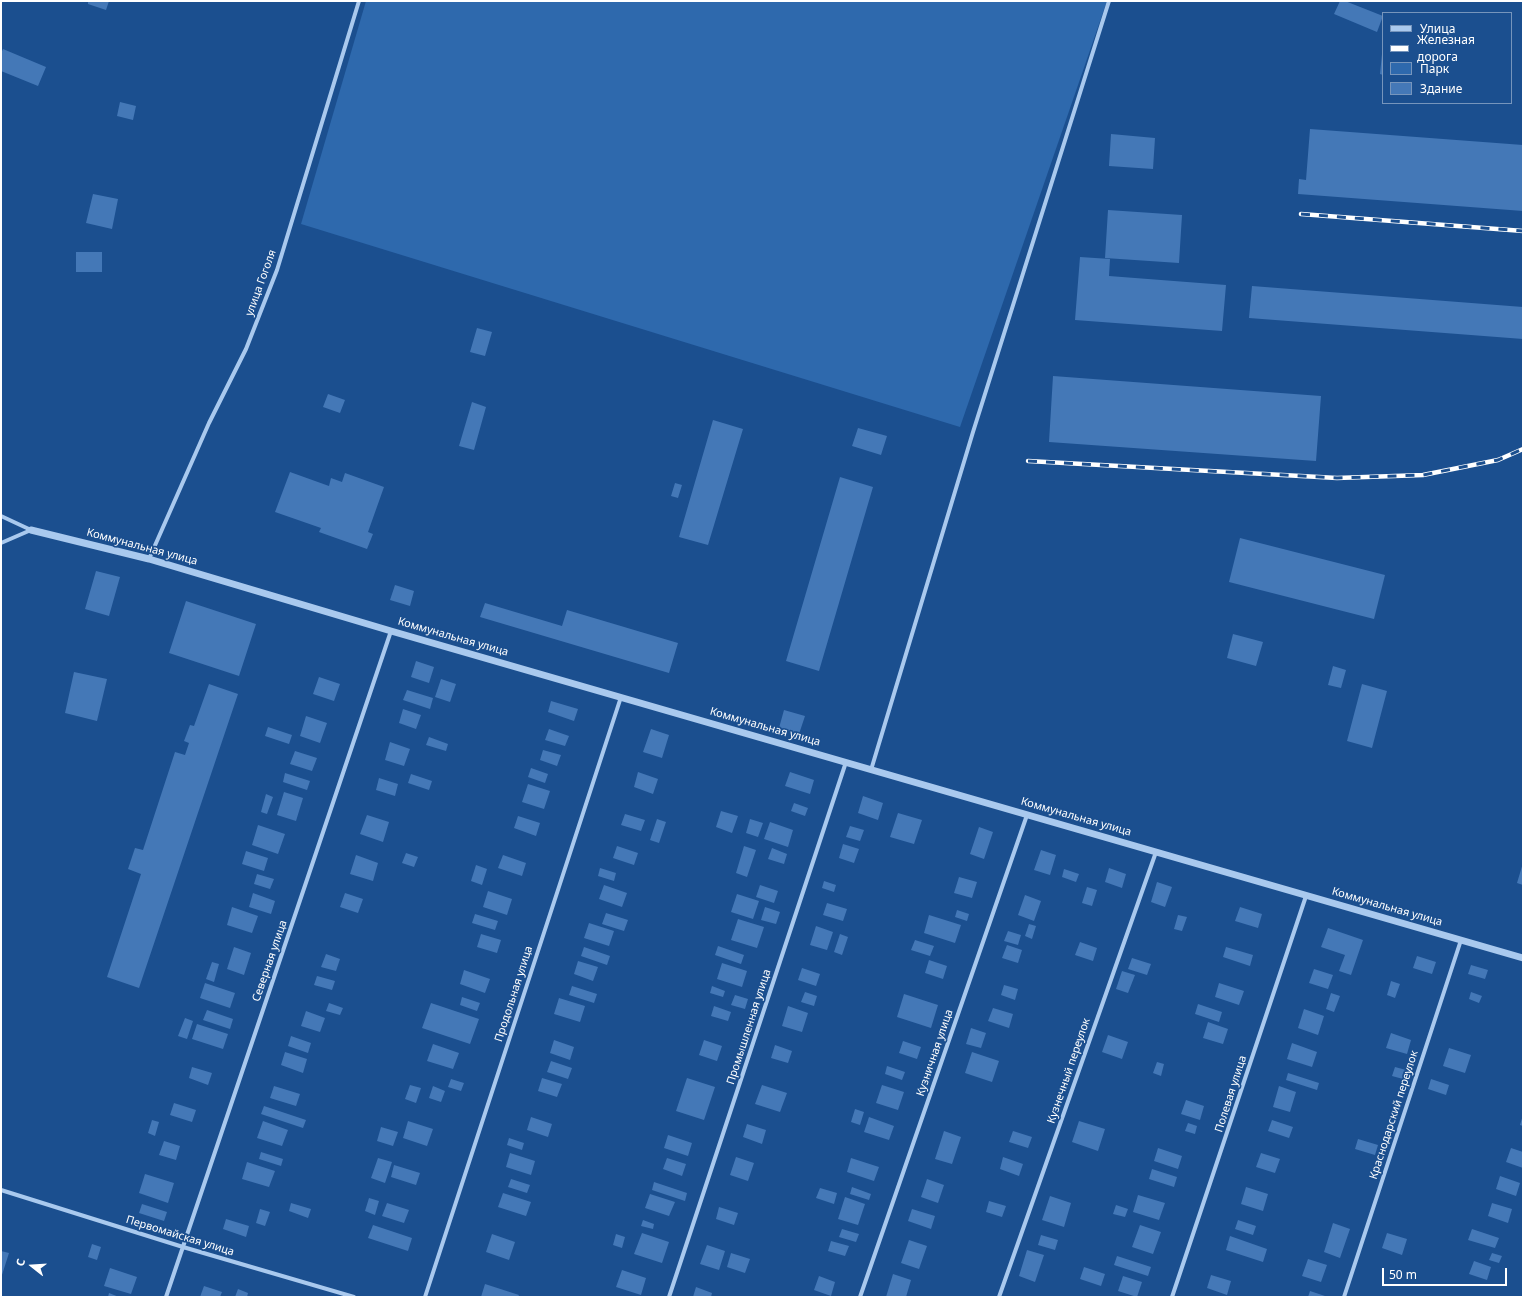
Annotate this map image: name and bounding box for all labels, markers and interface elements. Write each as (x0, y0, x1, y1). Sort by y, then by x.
legend (1382, 12, 1512, 104)
text: Улица (1420, 20, 1455, 37)
text: Железная дорога (1417, 31, 1475, 65)
text: Парк (1420, 60, 1449, 77)
text: Здание (1420, 80, 1462, 97)
street label: улица Гоголя (243, 248, 279, 318)
street label: Коммунальная улица (85, 526, 199, 568)
street label: Коммунальная улица (396, 615, 510, 659)
street label: Коммунальная улица (708, 705, 822, 749)
street label: Коммунальная улица (1019, 795, 1133, 839)
street label: Коммунальная улица (1330, 885, 1444, 929)
street label: Северная улица (250, 919, 290, 1003)
street label: Продольная улица (492, 944, 536, 1044)
street label: Промышленная улица (724, 968, 774, 1086)
street label: Кузничная улица (914, 1008, 956, 1098)
street label: Кузнечный переулок (1045, 1016, 1093, 1126)
street label: Краснодарский переулок (1367, 1049, 1421, 1181)
street label: Полевая улица (1212, 1054, 1250, 1134)
street label: Первомайская улица (124, 1213, 236, 1259)
north arrow (12, 1246, 52, 1286)
text: С (12, 1257, 28, 1268)
scale bar (1384, 1260, 1509, 1286)
text: 50 m (1389, 1266, 1417, 1283)

